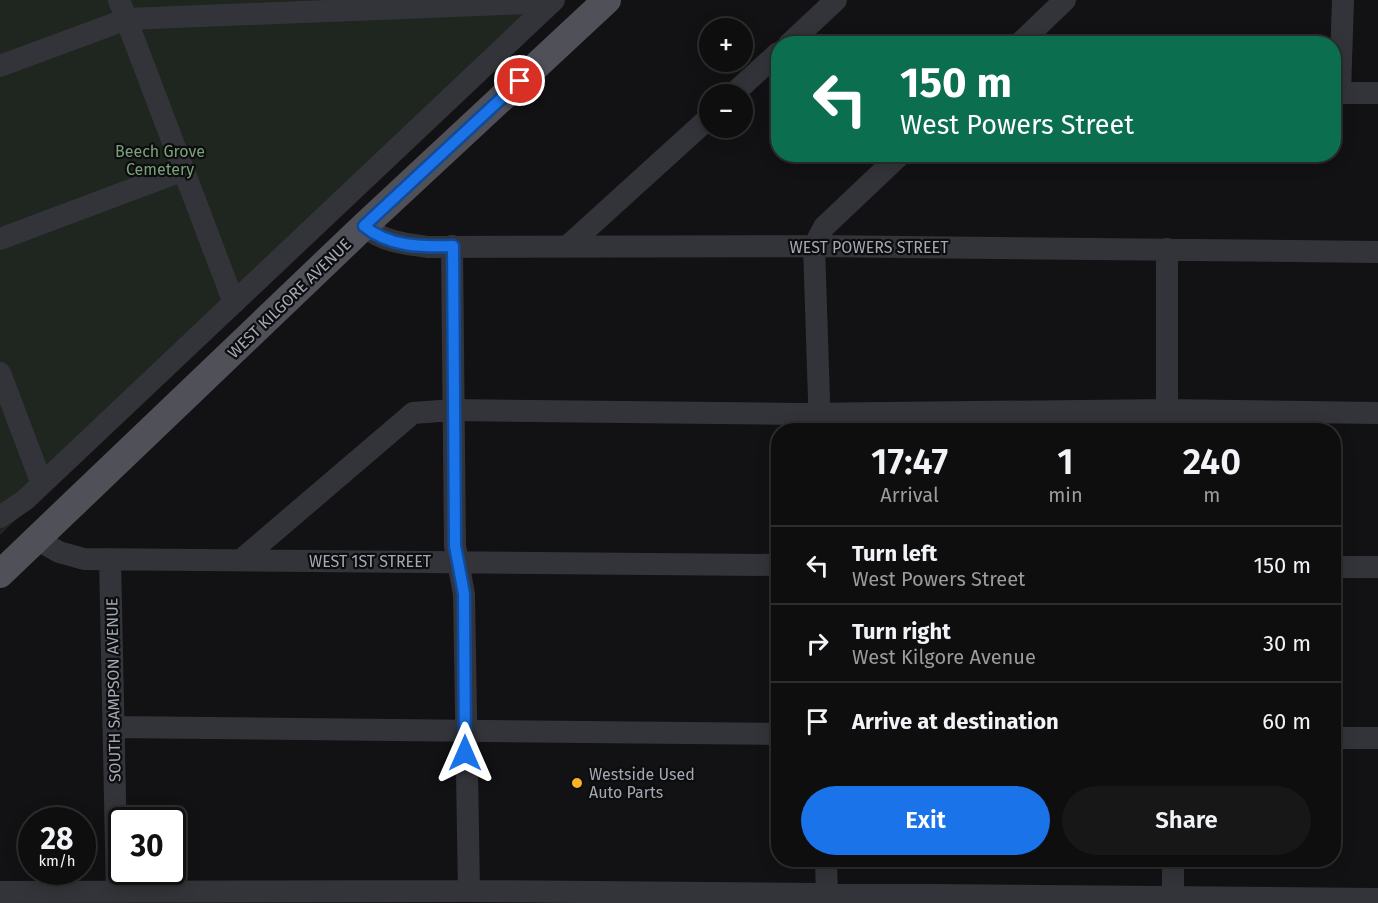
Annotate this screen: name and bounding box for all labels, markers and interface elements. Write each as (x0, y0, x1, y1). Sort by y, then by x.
map controls (699, 18, 753, 138)
button: + (699, 18, 753, 72)
pin (494, 55, 545, 106)
text: 150 m (900, 58, 1012, 108)
icon: left (801, 60, 879, 138)
icon: arrive (503, 64, 536, 97)
button: − (699, 84, 753, 138)
text: West Powers Street (900, 109, 1134, 141)
park label: Beech Grove Cemetery (115, 142, 205, 179)
street label: WEST KILGORE AVENUE (224, 235, 355, 362)
street label: WEST POWERS STREET (790, 238, 949, 257)
text: 17:47 (871, 440, 948, 484)
text: 1 (1057, 440, 1074, 484)
text: 240 (1183, 440, 1241, 484)
text: Arrival (880, 483, 939, 507)
text: min (1048, 483, 1083, 507)
text: m (1203, 483, 1220, 507)
text: Turn left (852, 540, 937, 567)
icon: left (801, 549, 834, 582)
street label: WEST 1ST STREET (309, 552, 432, 571)
text: 150 m (1253, 552, 1311, 579)
text: West Powers Street (852, 567, 1025, 591)
street label: SOUTH SAMPSON AVENUE (102, 598, 125, 782)
text: Turn right (852, 618, 951, 645)
icon: right (801, 627, 834, 660)
text: 30 m (1263, 630, 1311, 657)
text: West Kilgore Avenue (852, 645, 1036, 669)
icon: arrive (801, 705, 834, 738)
text: Arrive at destination (852, 708, 1059, 735)
text: 60 m (1262, 708, 1311, 735)
position arrow (433, 721, 497, 785)
place label: Westside Used Auto Parts (589, 765, 695, 802)
marker: Westside Used Auto Parts (570, 776, 584, 790)
button: Exit (801, 786, 1050, 855)
button: Share (1062, 786, 1311, 855)
speed limit sign: 30 (108, 807, 186, 885)
text: 28 (41, 821, 73, 857)
text: km/h (38, 852, 76, 870)

